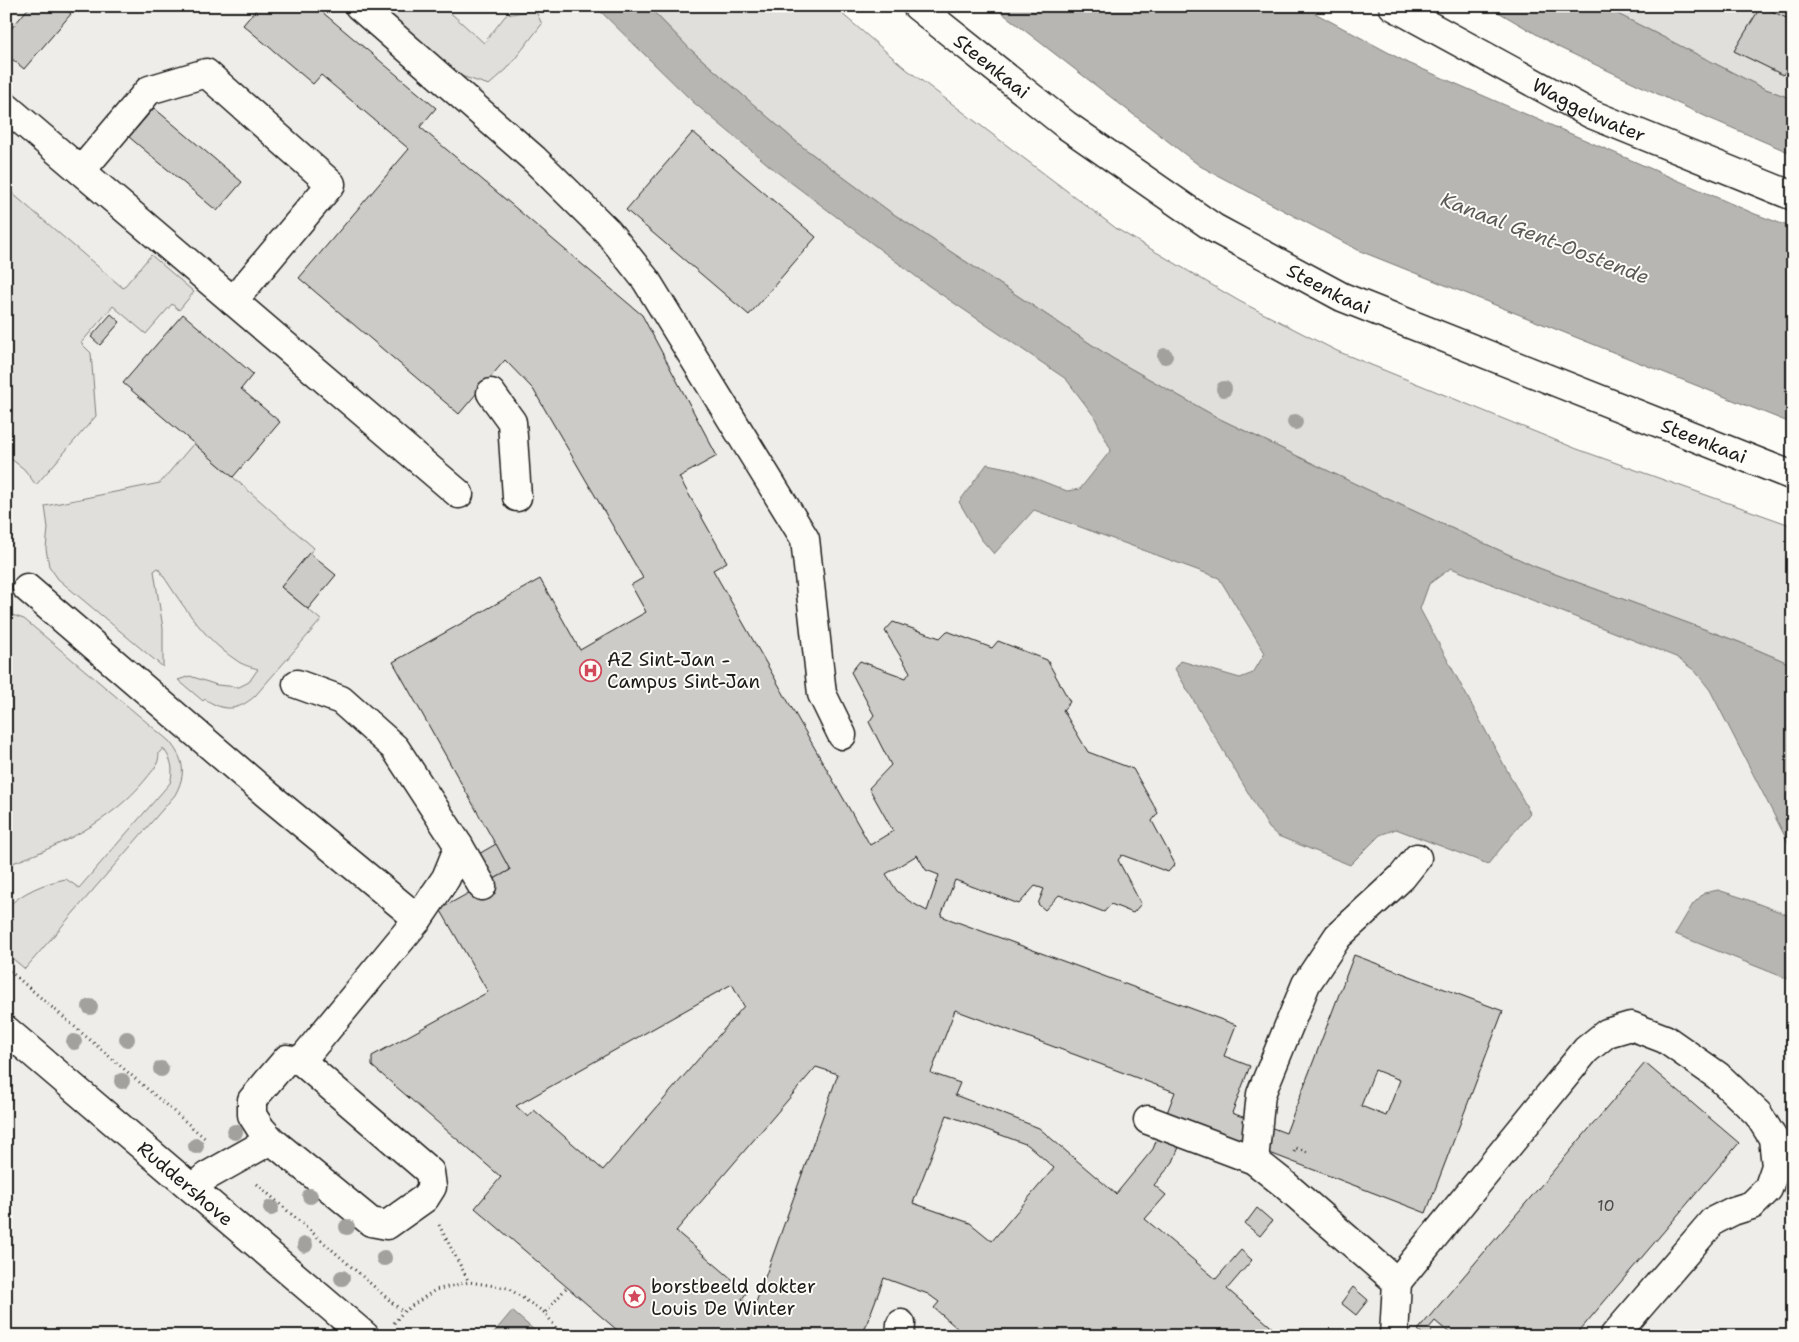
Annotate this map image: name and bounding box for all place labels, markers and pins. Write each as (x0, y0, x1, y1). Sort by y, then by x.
place label: AZ Sint-Jan - Campus Sint-Jan (607, 647, 760, 694)
hospital icon: AZ Sint-Jan - Campus Sint-Jan (579, 658, 603, 682)
place label: borstbeeld dokter Louis De Winter (651, 1274, 816, 1321)
place icon: borstbeeld dokter Louis De Winter (623, 1285, 647, 1309)

